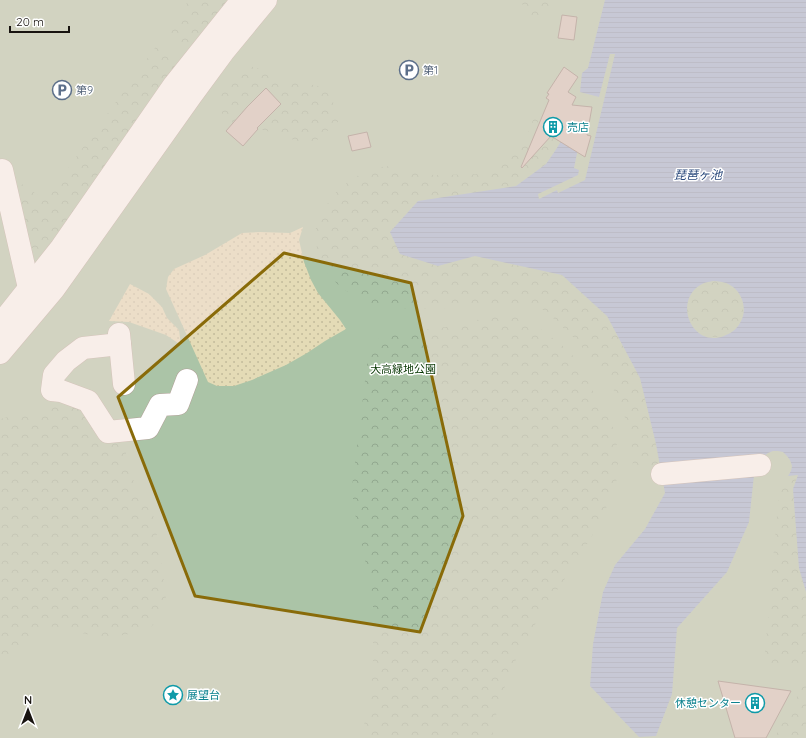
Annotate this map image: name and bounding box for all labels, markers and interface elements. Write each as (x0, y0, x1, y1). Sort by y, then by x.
scale bar (10, 8, 69, 34)
text: 20 m (16, 14, 44, 29)
parking icon: 第1 (398, 59, 420, 81)
place label: 第1 (423, 63, 438, 77)
parking icon: 第9 (51, 79, 73, 101)
place label: 第9 (76, 83, 93, 97)
building icon: 売店 (542, 116, 564, 138)
place label: 売店 (567, 120, 589, 134)
water label: 琵琶ヶ池 (674, 167, 723, 182)
park label: 大高緑地公園 (370, 362, 436, 376)
place icon: 展望台 (162, 684, 184, 706)
place label: 展望台 (187, 688, 220, 702)
north arrow (8, 690, 48, 730)
building icon: 休憩センター (744, 692, 766, 714)
text: N (24, 693, 32, 707)
place label: 休憩センター (675, 696, 741, 710)

